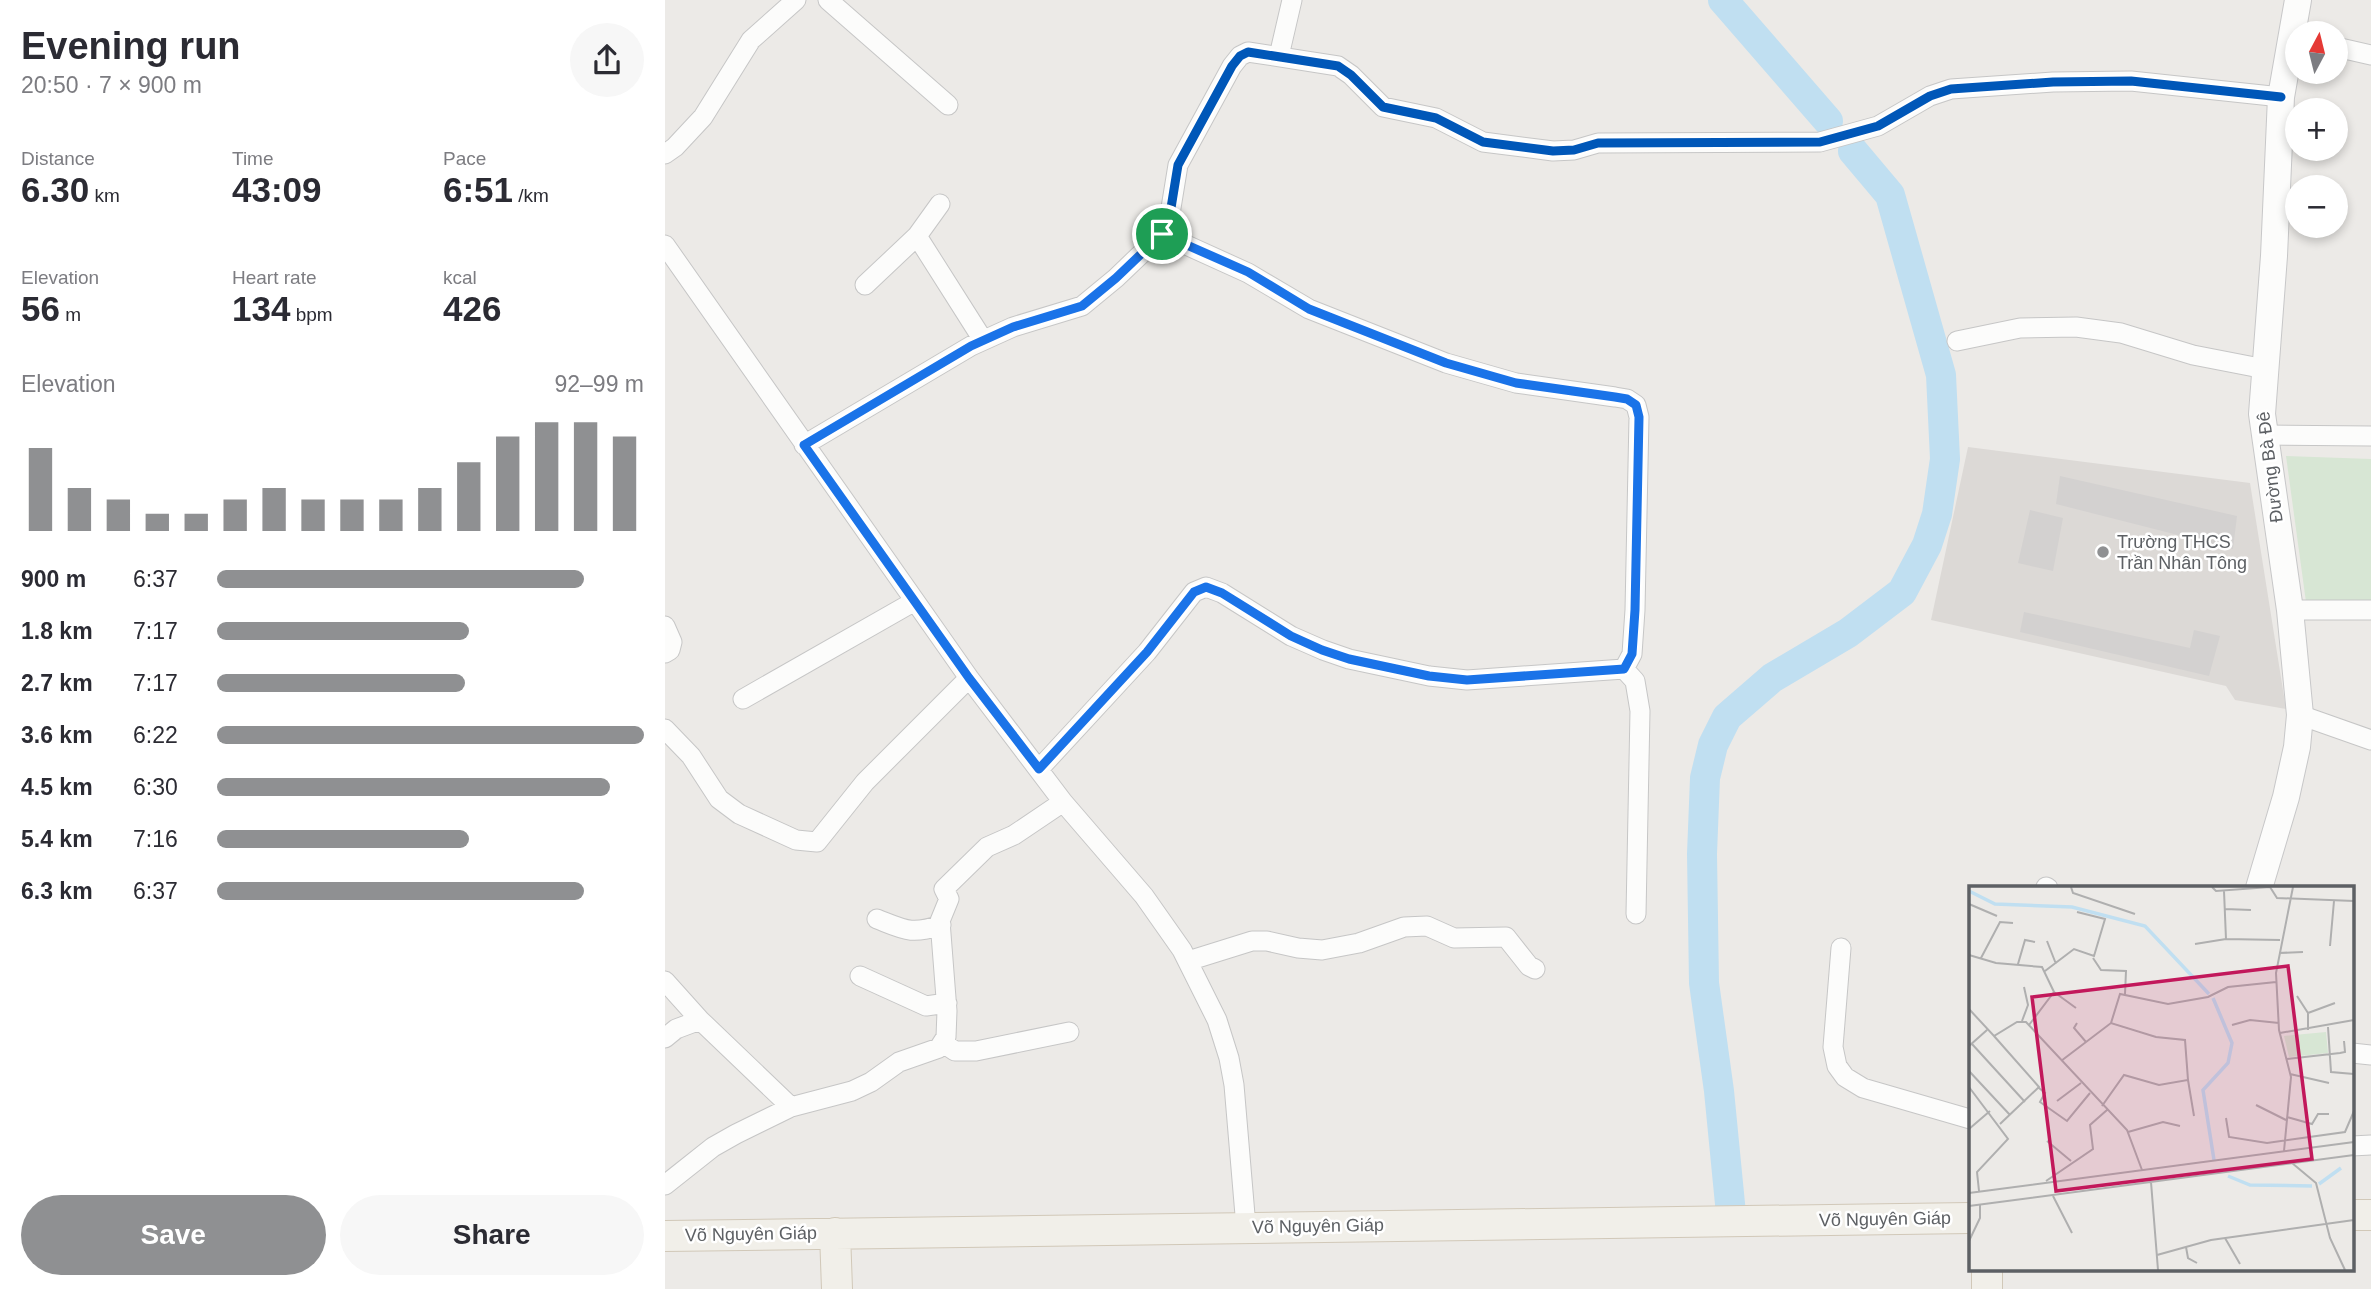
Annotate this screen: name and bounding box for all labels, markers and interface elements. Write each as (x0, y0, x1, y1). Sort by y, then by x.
north arrow (2285, 21, 2349, 84)
map controls (2285, 21, 2348, 238)
button: share (570, 23, 644, 97)
text: Evening run (21, 25, 241, 67)
text: 20:50 · 7 × 900 m (21, 72, 202, 98)
button: + (2285, 98, 2348, 161)
text: Distance (21, 148, 95, 169)
text: Time (232, 148, 274, 169)
text: Pace (443, 148, 486, 169)
text: 6.30 (21, 170, 89, 209)
text: 43:09 (232, 170, 322, 209)
text: 6:51 (443, 170, 513, 209)
button: − (2285, 175, 2348, 238)
text: km (89, 185, 120, 206)
text: /km (513, 185, 549, 206)
pin (1132, 204, 1192, 264)
icon: arrive (1143, 215, 1181, 253)
text: Elevation (21, 267, 99, 288)
text: Heart rate (232, 267, 316, 288)
text: kcal (443, 267, 477, 288)
text: 56 (21, 289, 60, 328)
text: 134 (232, 289, 290, 328)
text: 426 (443, 289, 501, 328)
text: m (60, 304, 81, 325)
text: bpm (290, 304, 333, 325)
text: Elevation (21, 371, 116, 397)
text: 92–99 m (554, 371, 644, 397)
street label: Đường Bà Đê (2253, 410, 2287, 524)
place label: Trường THCS Trần Nhân Tông (2117, 532, 2247, 573)
marker: Trường THCS Trần Nhân Tông (2095, 544, 2111, 560)
text: 900 m (21, 566, 86, 592)
text: 6:37 (133, 566, 178, 592)
text: 1.8 km (21, 618, 93, 644)
text: 7:17 (133, 618, 178, 644)
text: 2.7 km (21, 670, 93, 696)
text: 7:17 (133, 670, 178, 696)
text: 3.6 km (21, 722, 93, 748)
text: 6:22 (133, 722, 178, 748)
text: 4.5 km (21, 774, 93, 800)
text: 6:30 (133, 774, 178, 800)
text: 5.4 km (21, 826, 93, 852)
text: 7:16 (133, 826, 178, 852)
text: 6.3 km (21, 878, 93, 904)
text: 6:37 (133, 878, 178, 904)
inset map (1969, 886, 2353, 1272)
button: Save (21, 1195, 326, 1275)
button: Share (340, 1195, 644, 1275)
street label: Võ Nguyên Giáp (1819, 1208, 1951, 1230)
street label: Võ Nguyên Giáp (1252, 1215, 1384, 1237)
street label: Võ Nguyên Giáp (685, 1223, 817, 1245)

